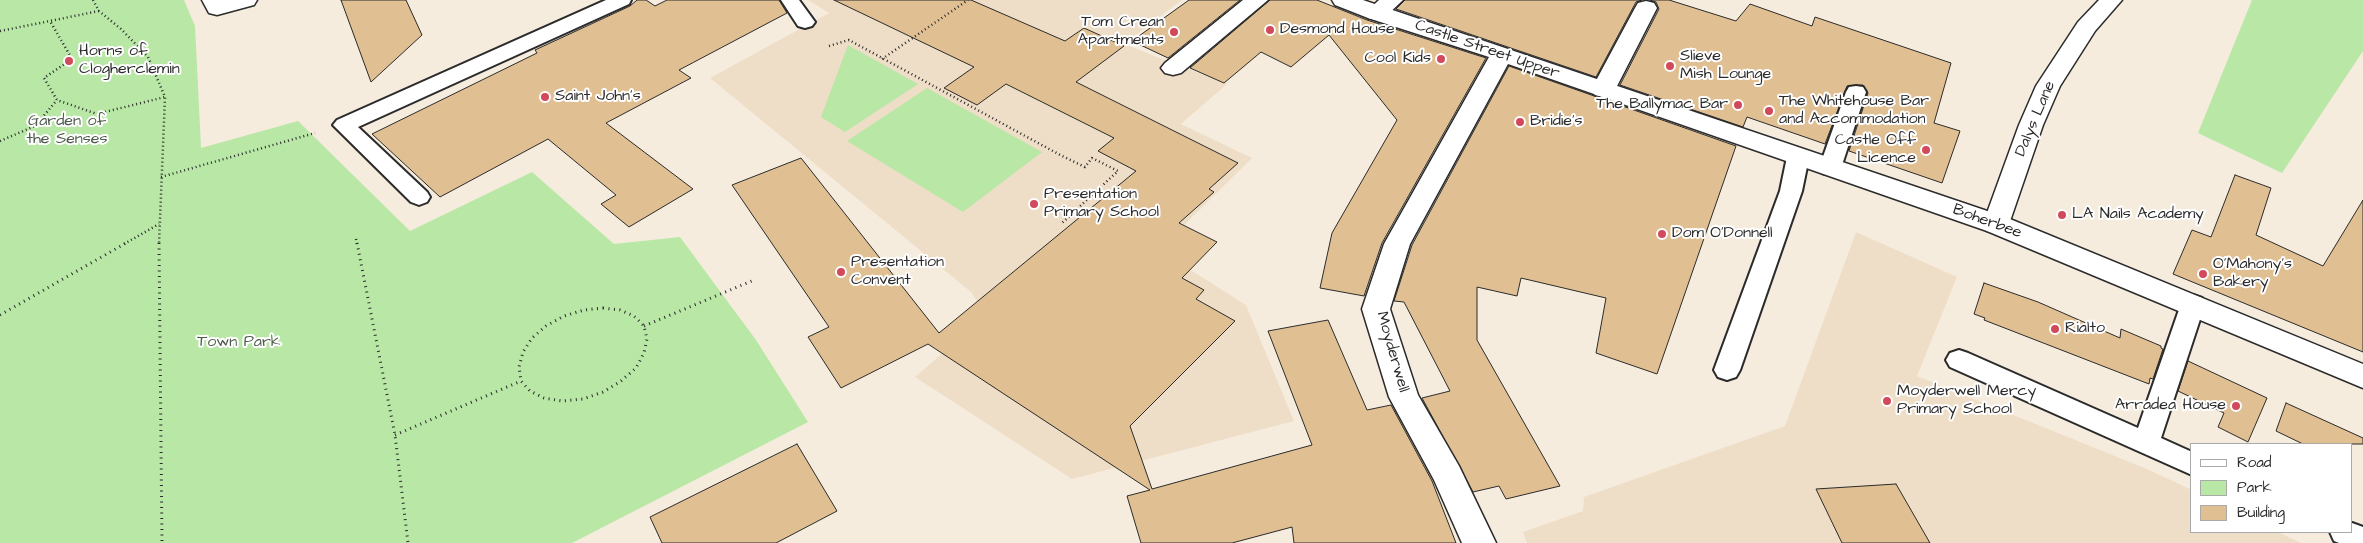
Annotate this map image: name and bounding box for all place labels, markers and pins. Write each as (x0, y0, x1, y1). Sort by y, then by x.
place label: Tom Crean Apartments (1078, 13, 1164, 51)
place label: Desmond House (1280, 20, 1395, 40)
marker: Desmond House (1264, 24, 1276, 36)
marker: Tom Crean Apartments (1168, 26, 1180, 38)
place label: Horns of Clogherclemin (79, 42, 180, 80)
place label: Slieve Mish Lounge (1680, 47, 1771, 85)
place label: Cool Kids (1364, 49, 1431, 69)
marker: Cool Kids (1435, 53, 1447, 65)
marker: Horns of Clogherclemin (63, 55, 75, 67)
marker: Slieve Mish Lounge (1664, 60, 1676, 72)
place label: Saint John's (555, 87, 641, 107)
marker: Saint John's (539, 91, 551, 103)
place label: The Whitehouse Bar and Accommodation (1779, 92, 1929, 130)
place label: The Ballymac Bar (1596, 95, 1728, 115)
marker: The Ballymac Bar (1732, 99, 1744, 111)
marker: The Whitehouse Bar and Accommodation (1763, 105, 1775, 117)
place label: Bridie's (1530, 112, 1583, 132)
marker: Bridie's (1514, 116, 1526, 128)
place label: Castle Off Licence (1835, 131, 1916, 169)
marker: Castle Off Licence (1920, 144, 1932, 156)
place label: Presentation Primary School (1044, 185, 1159, 223)
marker: Presentation Primary School (1028, 198, 1040, 210)
place label: LA Nails Academy (2072, 205, 2204, 225)
marker: LA Nails Academy (2056, 209, 2068, 221)
place label: Dom O'Donnell (1672, 224, 1773, 244)
marker: Dom O'Donnell (1656, 228, 1668, 240)
place label: Presentation Convent (851, 253, 944, 291)
place label: O'Mahony's Bakery (2213, 255, 2292, 293)
marker: Presentation Convent (835, 266, 847, 278)
marker: O'Mahony's Bakery (2197, 268, 2209, 280)
place label: Rialto (2065, 319, 2105, 339)
marker: Rialto (2049, 323, 2061, 335)
place label: Moyderwell Mercy Primary School (1897, 382, 2036, 420)
marker: Moyderwell Mercy Primary School (1881, 395, 1893, 407)
place label: Arradea House (2115, 396, 2226, 416)
marker: Arradea House (2230, 400, 2242, 412)

